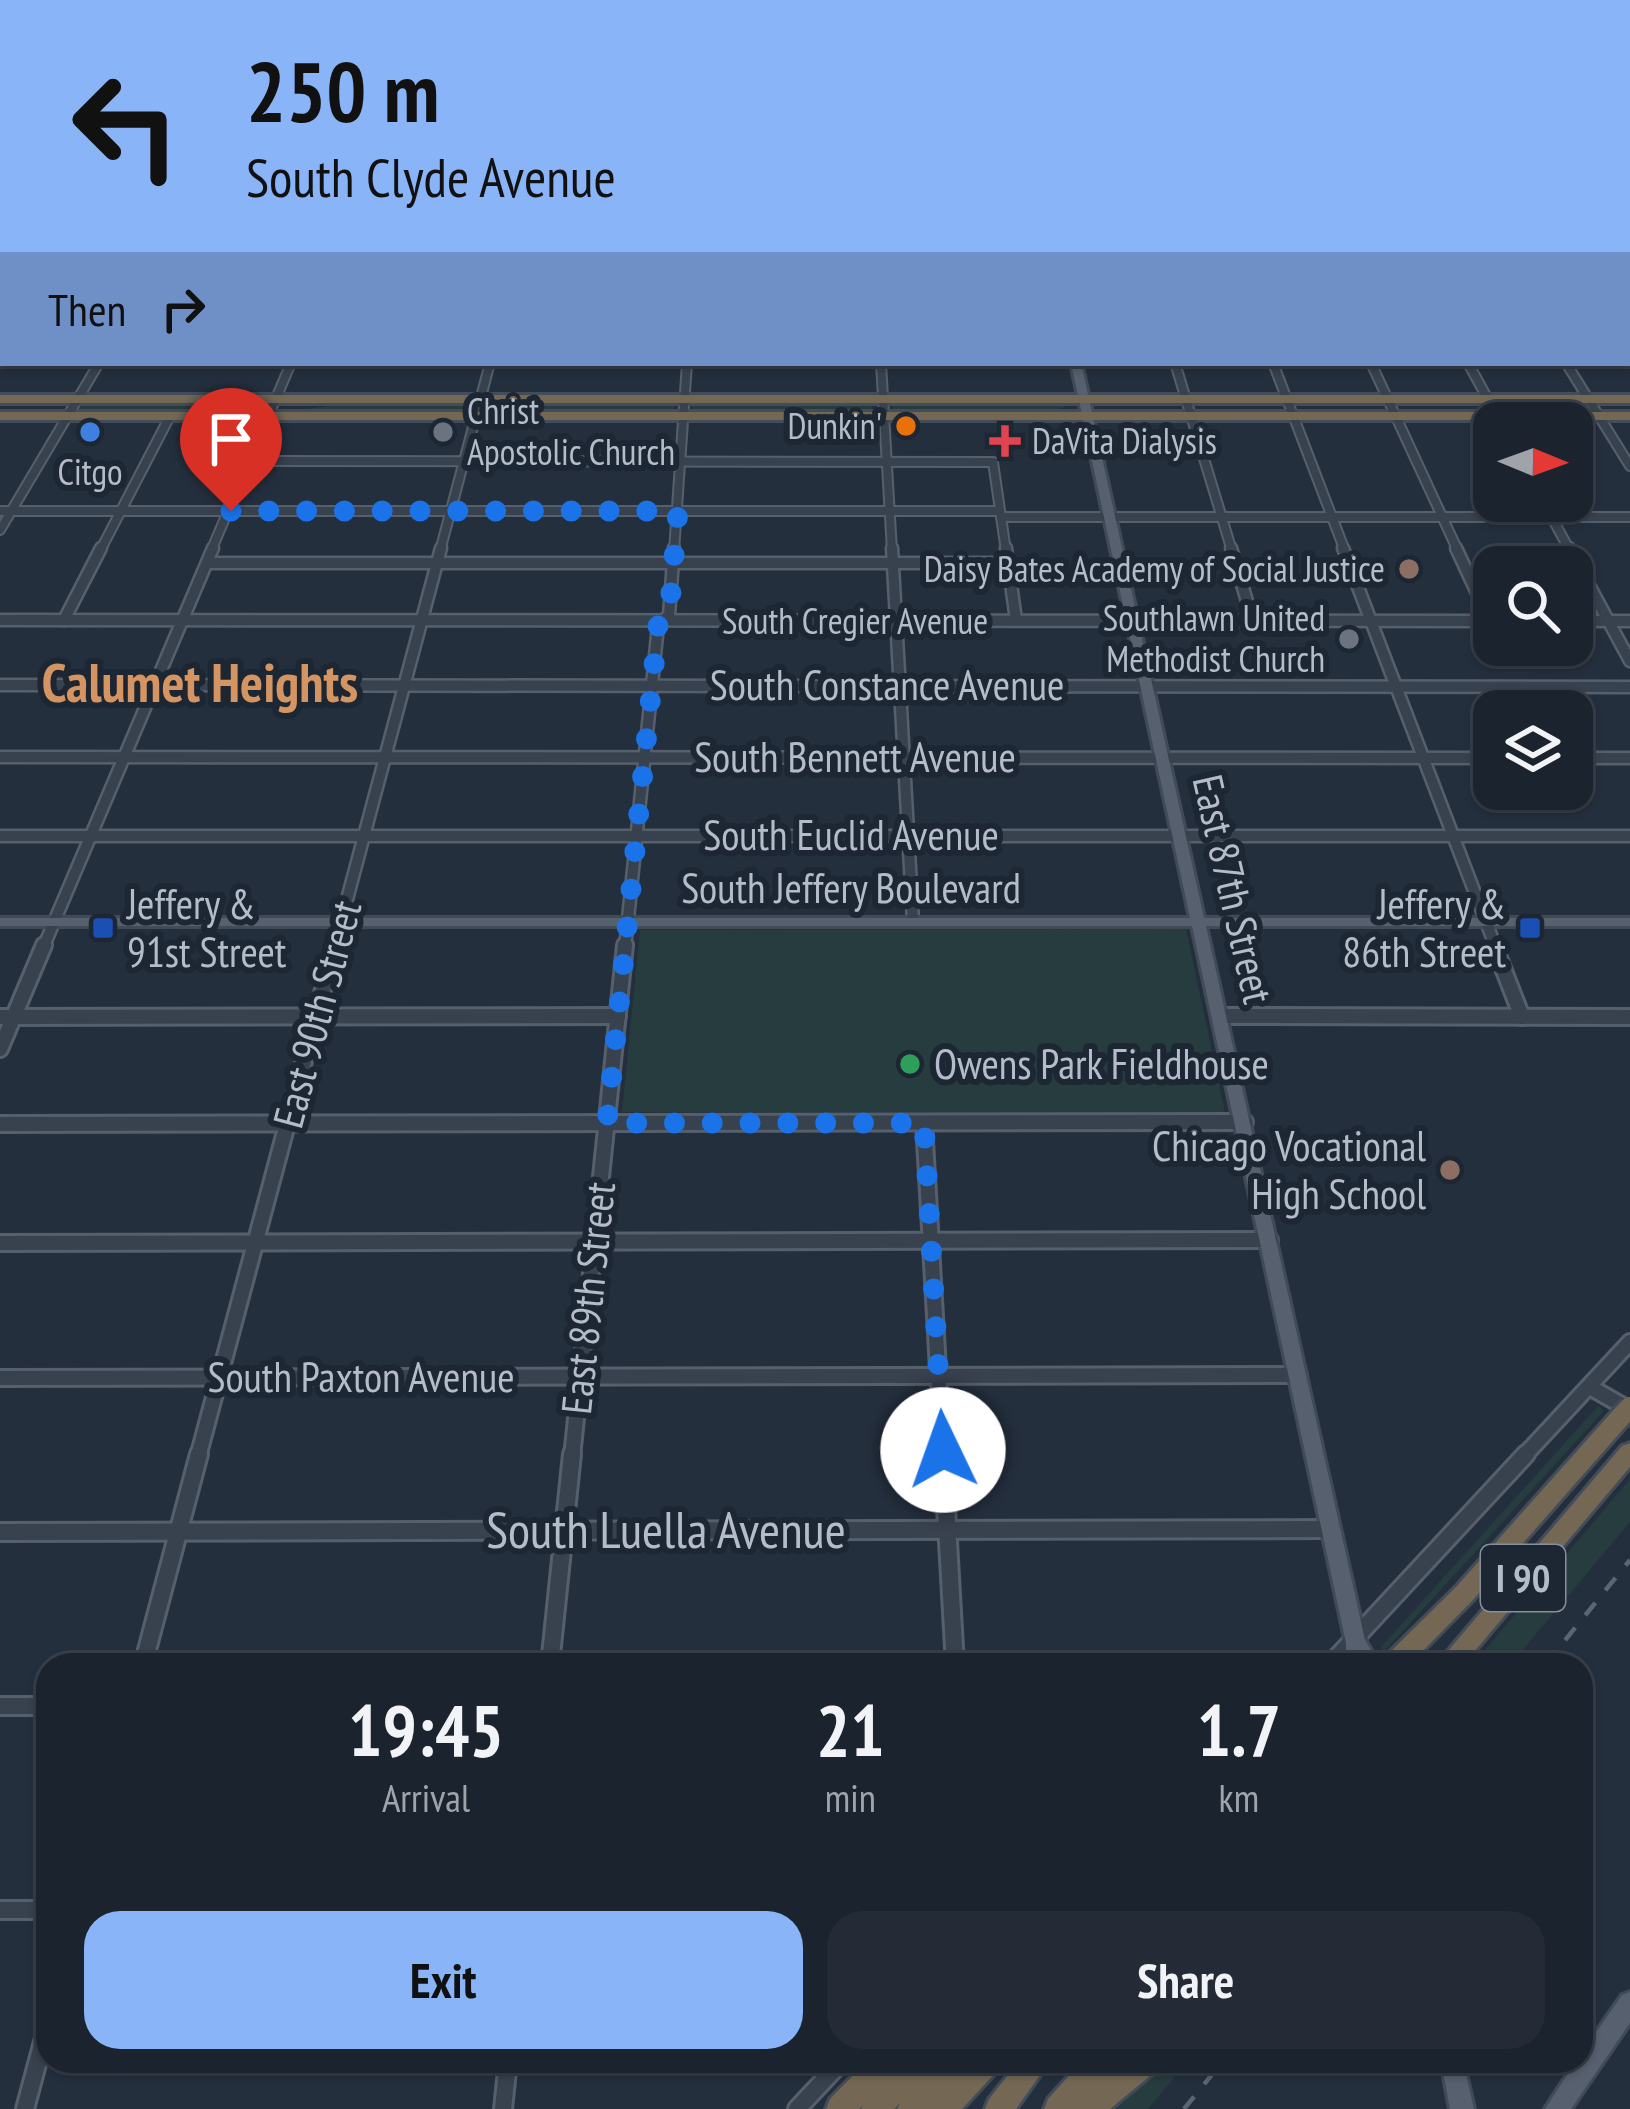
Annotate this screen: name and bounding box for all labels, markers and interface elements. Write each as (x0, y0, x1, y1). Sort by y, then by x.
text: 250 m (246, 36, 439, 145)
icon: left (48, 48, 204, 204)
text: South Clyde Avenue (246, 142, 616, 212)
icon: right (150, 276, 216, 342)
text: Then (48, 280, 126, 338)
place label: Christ Apostolic Church (467, 387, 675, 475)
pin (180, 388, 282, 511)
place label: Dunkin' (788, 402, 882, 449)
north arrow (1473, 402, 1593, 522)
map controls (1473, 402, 1593, 810)
icon: arrive (198, 406, 264, 472)
marker: Dunkin' (893, 413, 919, 439)
place label: DaVita Dialysis (1032, 417, 1217, 464)
marker: Citgo (77, 419, 103, 445)
marker: Christ Apostolic Church (430, 419, 456, 445)
marker: DaVita Dialysis (989, 425, 1021, 457)
place label: Citgo (57, 448, 123, 495)
place label: Daisy Bates Academy of Social Justice (924, 545, 1385, 592)
button: search (1473, 546, 1593, 666)
marker: Daisy Bates Academy of Social Justice (1396, 556, 1422, 582)
place label: Southlawn United Methodist Church (1103, 594, 1325, 682)
street label: South Cregier Avenue (722, 597, 988, 644)
marker: Southlawn United Methodist Church (1336, 626, 1362, 652)
district label: Calumet Heights (42, 647, 358, 717)
street label: South Constance Avenue (710, 657, 1064, 712)
button: layers (1473, 690, 1593, 810)
street label: South Bennett Avenue (694, 729, 1016, 784)
street label: East 87th Street (1181, 769, 1287, 1009)
street label: South Euclid Avenue (703, 807, 999, 862)
street label: South Jeffery Boulevard (681, 860, 1021, 915)
place label: Jeffery & 91st Street (125, 876, 287, 979)
place label: Jeffery & 86th Street (1342, 876, 1506, 979)
street label: East 90th Street (260, 894, 373, 1134)
marker: Jeffery & 91st Street (90, 915, 116, 941)
marker: Jeffery & 86th Street (1517, 915, 1543, 941)
place label: Owens Park Fieldhouse (934, 1036, 1269, 1091)
marker: Owens Park Fieldhouse (897, 1051, 923, 1077)
place label: Chicago Vocational High School (1152, 1118, 1426, 1221)
marker: Chicago Vocational High School (1437, 1157, 1463, 1183)
street label: East 89th Street (548, 1179, 627, 1417)
street label: South Paxton Avenue (208, 1349, 514, 1404)
position arrow (880, 1387, 1006, 1513)
street label: South Luella Avenue (486, 1496, 846, 1562)
road number: I 90 (1481, 1545, 1565, 1611)
text: 19:45 (348, 1683, 504, 1776)
text: 21 (816, 1683, 885, 1776)
text: 1.7 (1197, 1683, 1281, 1776)
text: Arrival (382, 1772, 470, 1823)
text: min (825, 1772, 876, 1823)
text: km (1219, 1772, 1259, 1823)
button: Exit (84, 1911, 803, 2049)
button: Share (827, 1911, 1545, 2049)

